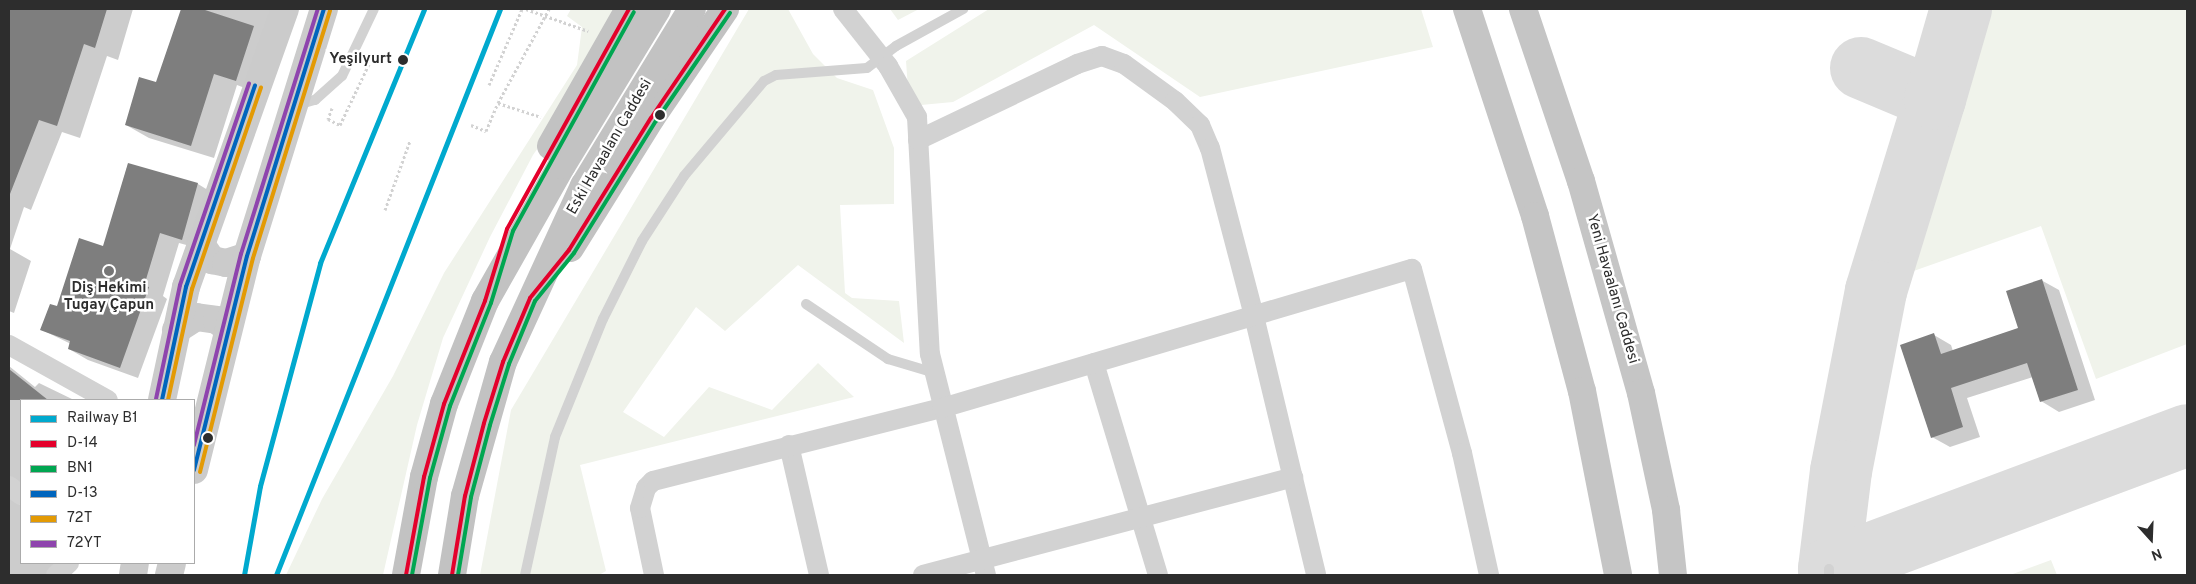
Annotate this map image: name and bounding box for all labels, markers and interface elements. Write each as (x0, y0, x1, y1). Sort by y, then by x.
place label: Yeşilyurt (329, 51, 392, 69)
marker: Yeşilyurt (396, 53, 410, 67)
street label: Eski Havaalanı Caddesi (564, 76, 656, 218)
unlabelled marker (655, 110, 665, 120)
street label: Yeni Havaalanı Caddesi (1582, 212, 1642, 366)
marker: Diş Hekimi Tugay Çapun (103, 265, 115, 277)
place label: Diş Hekimi Tugay Çapun (64, 279, 154, 314)
legend (20, 399, 195, 564)
text: Railway B1 (67, 409, 138, 428)
unlabelled marker (203, 433, 213, 443)
text: D-14 (67, 434, 98, 453)
text: BN1 (67, 459, 93, 478)
text: D-13 (67, 484, 98, 503)
text: 72T (67, 509, 92, 528)
north arrow (2126, 514, 2176, 564)
text: 72YT (67, 534, 102, 553)
text: N (2149, 544, 2164, 563)

